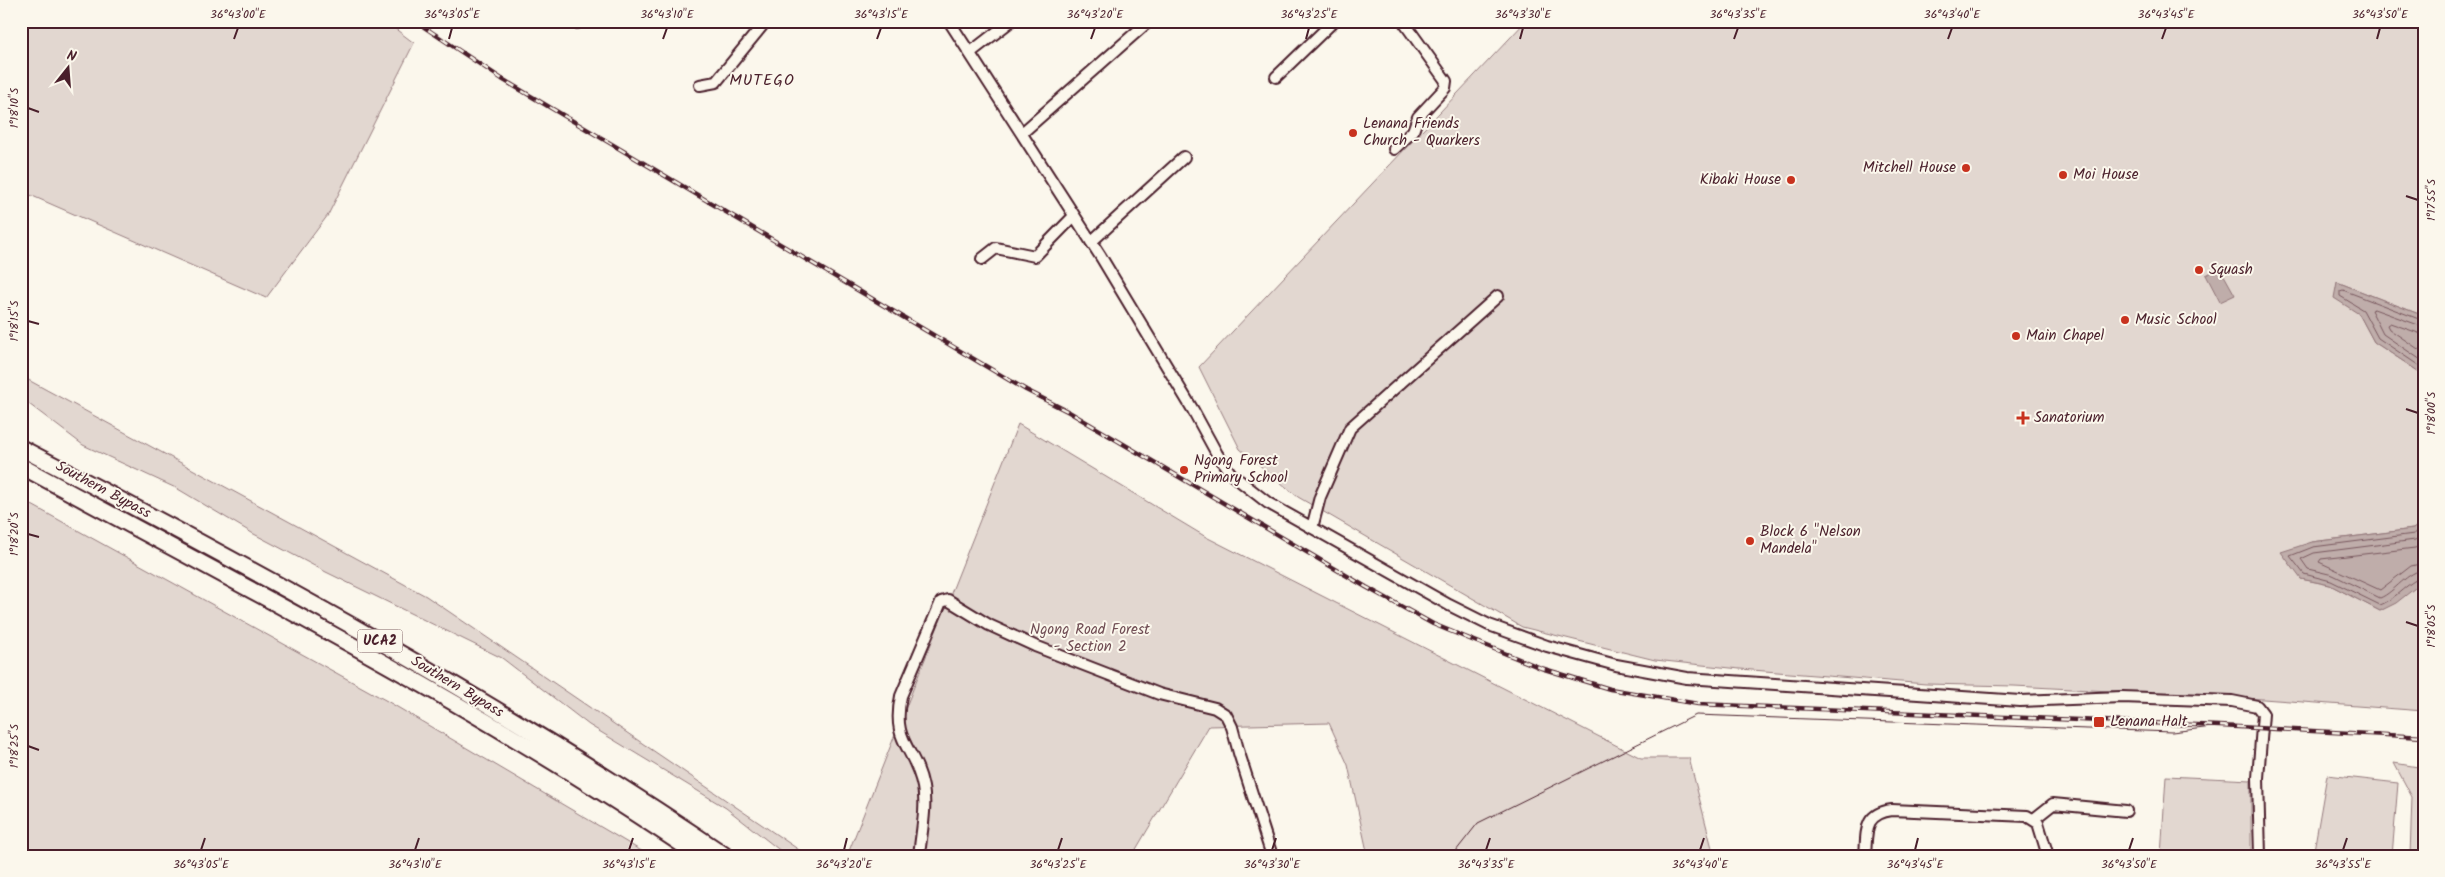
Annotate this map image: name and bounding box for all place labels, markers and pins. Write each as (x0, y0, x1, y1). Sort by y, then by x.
place label: Lenana Friends Church - Quarkers (1363, 112, 1480, 153)
marker: Lenana Friends Church - Quarkers (1347, 127, 1359, 139)
place label: Mitchell House (1863, 156, 1956, 180)
marker: Mitchell House (1960, 162, 1972, 174)
place label: Moi House (2073, 163, 2139, 187)
place label: Kibaki House (1700, 168, 1781, 192)
marker: Moi House (2057, 169, 2069, 181)
marker: Kibaki House (1785, 174, 1797, 186)
place label: Squash (2209, 258, 2253, 282)
marker: Squash (2193, 264, 2205, 276)
place label: Music School (2135, 308, 2217, 332)
marker: Music School (2119, 314, 2131, 326)
place label: Main Chapel (2026, 324, 2104, 348)
marker: Main Chapel (2010, 330, 2022, 342)
place label: Sanatorium (2034, 406, 2104, 430)
marker: Sanatorium (2016, 411, 2030, 425)
place label: Ngong Forest Primary School (1194, 449, 1288, 490)
marker: Ngong Forest Primary School (1178, 464, 1190, 476)
place label: Block 6 "Nelson Mandela" (1760, 520, 1861, 561)
marker: Block 6 "Nelson Mandela" (1744, 535, 1756, 547)
place label: Lenana Halt (2110, 710, 2188, 734)
marker: Lenana Halt (2092, 715, 2106, 729)

